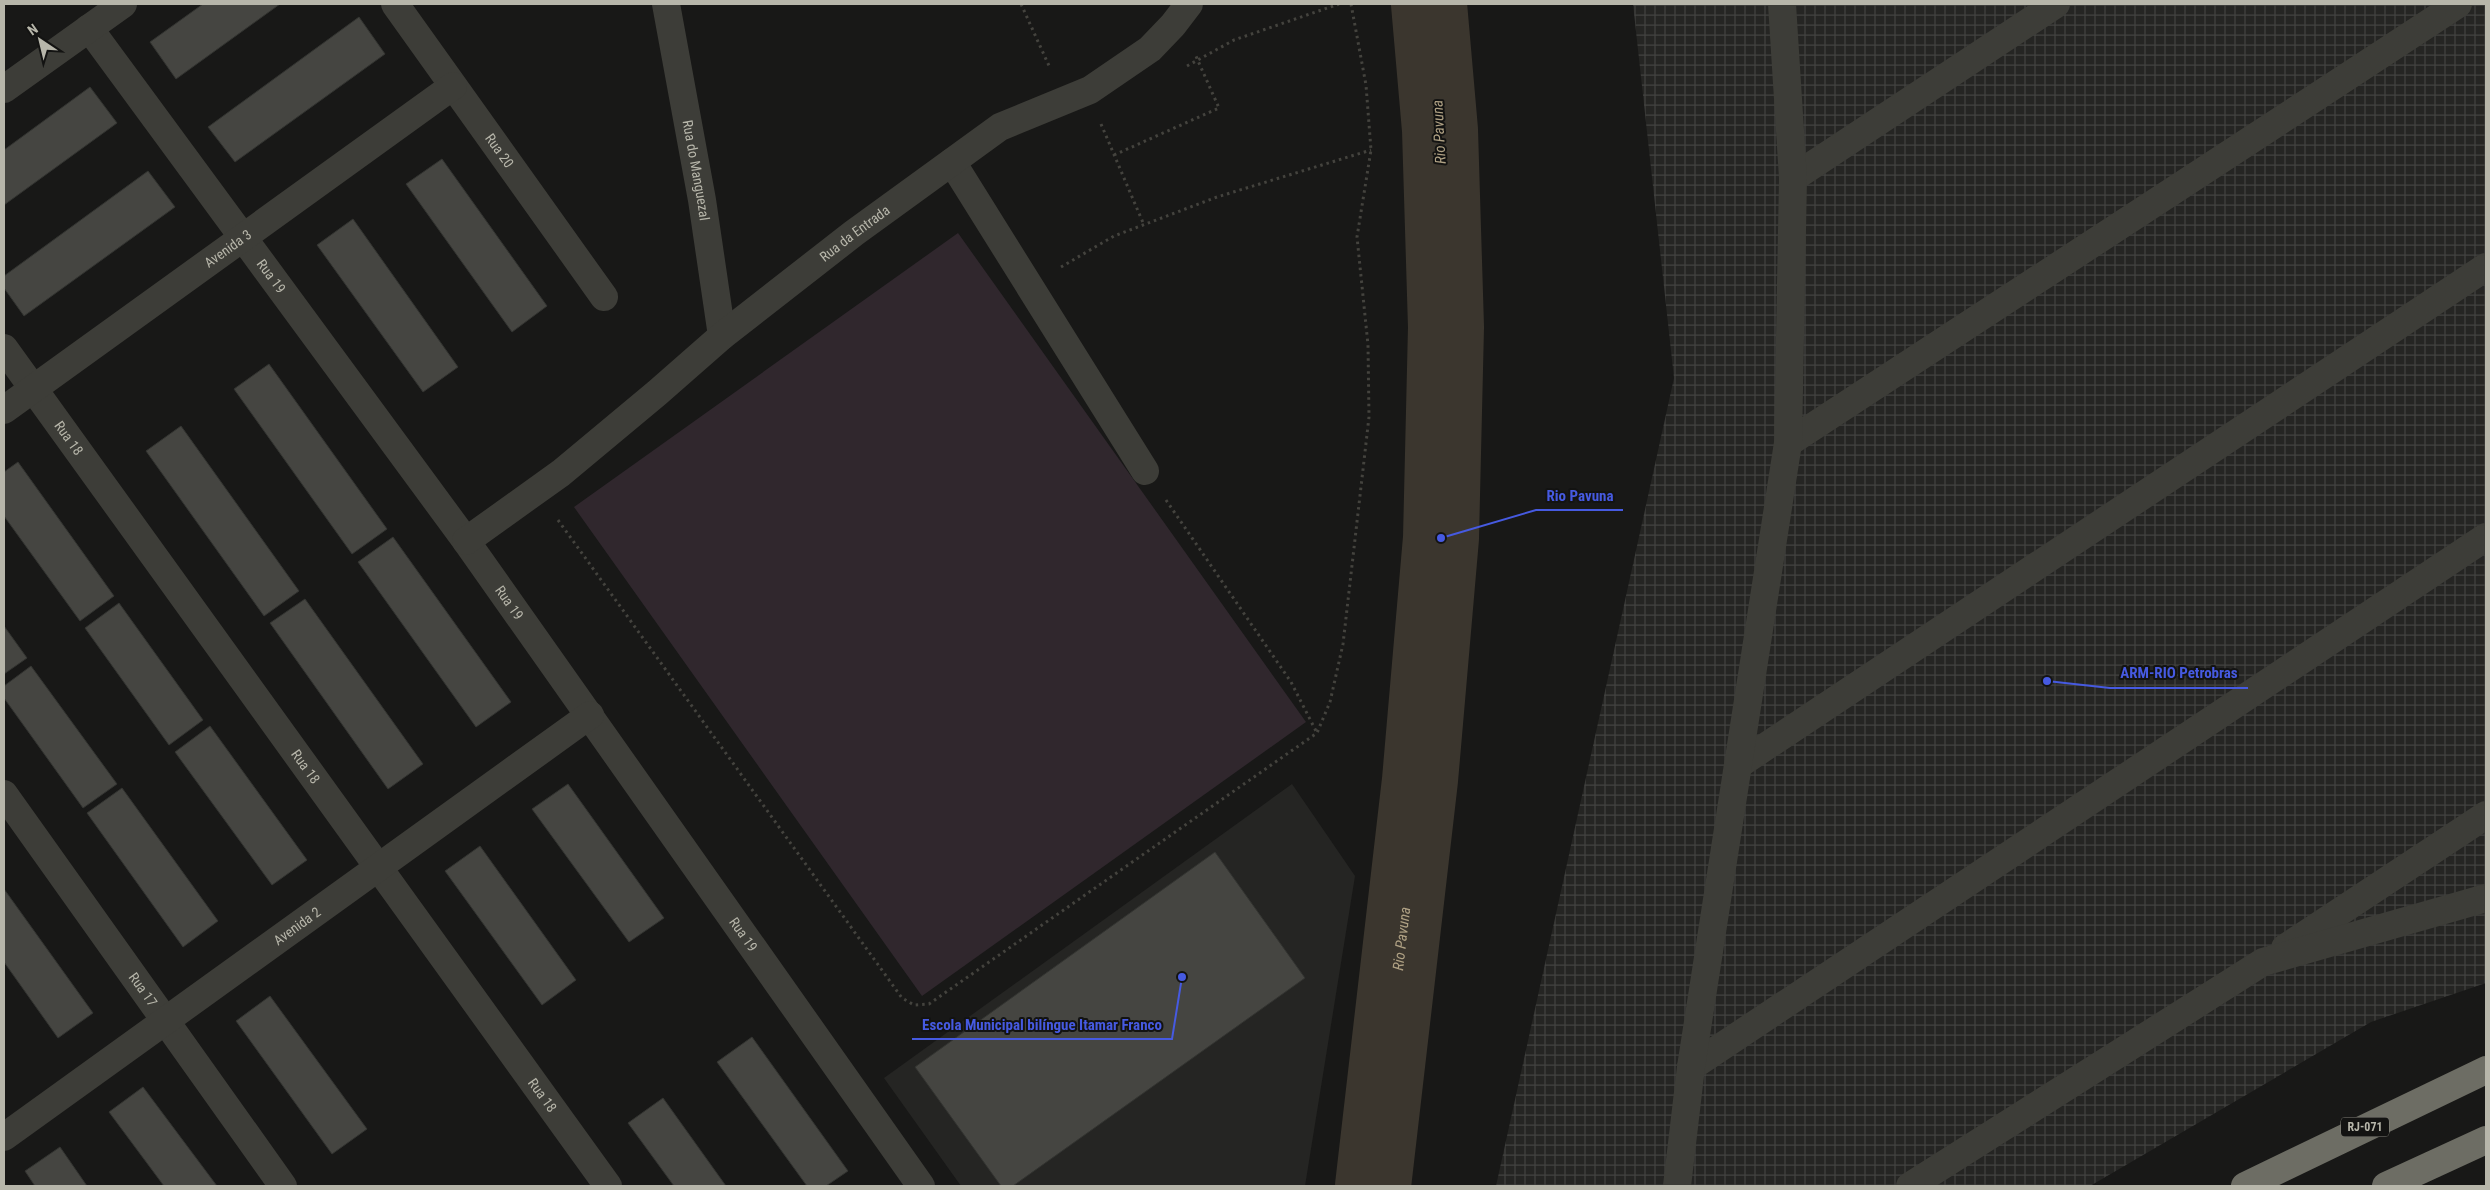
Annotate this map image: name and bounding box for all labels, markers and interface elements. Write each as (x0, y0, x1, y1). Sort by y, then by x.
north arrow (15, 15, 65, 65)
text: N (24, 20, 41, 38)
water label: Rio Pavuna (1428, 100, 1450, 164)
street label: Rua do Manguezal (679, 119, 713, 222)
street label: Rua 20 (482, 130, 517, 171)
street label: Rua da Entrada (816, 202, 893, 265)
street label: Avenida 3 (201, 226, 254, 271)
street label: Rua 19 (254, 256, 289, 296)
street label: Rua 18 (51, 418, 87, 458)
callout: Rio Pavuna (1536, 480, 1623, 510)
text: Rio Pavuna (1547, 487, 1613, 505)
street label: Rua 19 (492, 582, 527, 623)
callout: ARM-RIO Petrobras (2110, 658, 2248, 688)
text: ARM-RIO Petrobras (2120, 664, 2238, 682)
street label: Rua 18 (288, 747, 323, 787)
street label: Avenida 2 (270, 904, 324, 948)
water label: Rio Pavuna (1389, 906, 1414, 971)
street label: Rua 19 (726, 914, 761, 954)
street label: Rua 17 (126, 969, 161, 1010)
callout: Escola Municipal bilíngue Itamar Franco (912, 1009, 1172, 1039)
text: Escola Municipal bilíngue Itamar Franco (922, 1016, 1162, 1034)
street label: Rua 18 (525, 1075, 560, 1115)
road number: RJ-071 (2341, 1118, 2389, 1136)

